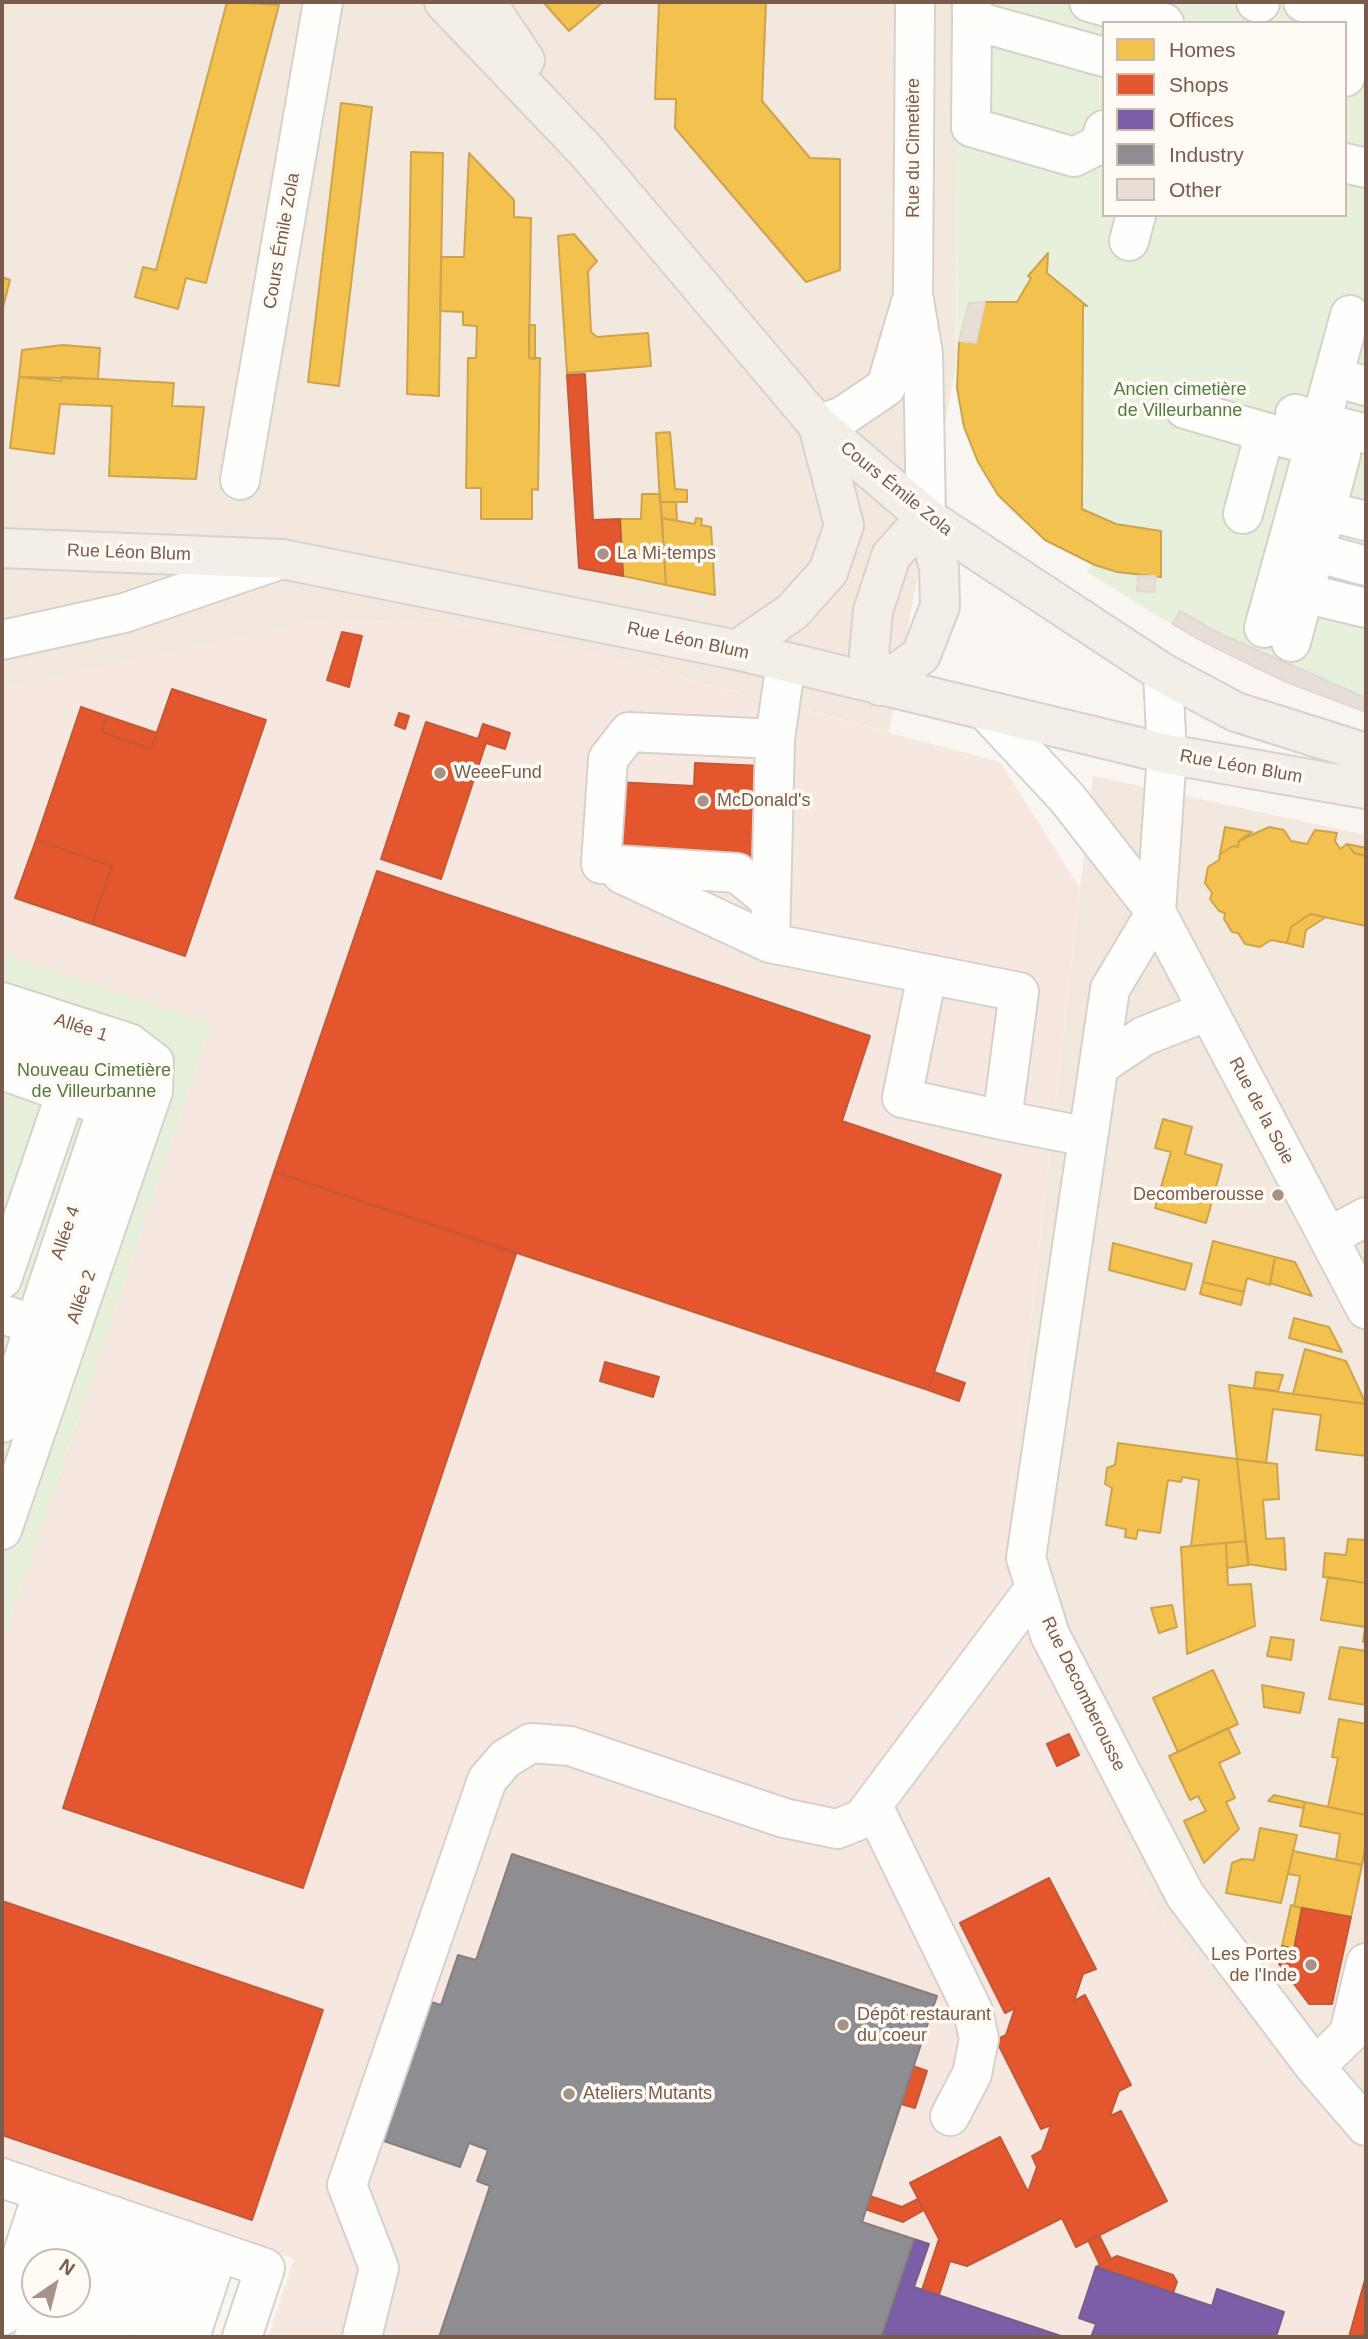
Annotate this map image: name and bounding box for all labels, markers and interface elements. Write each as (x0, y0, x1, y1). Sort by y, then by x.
legend (1102, 21, 1347, 217)
text: Homes (1169, 38, 1236, 61)
text: Shops (1169, 73, 1229, 96)
street label: Rue du Cimetière (903, 78, 925, 218)
text: Offices (1169, 108, 1234, 131)
text: Industry (1169, 143, 1244, 166)
street label: Cours Émile Zola (259, 171, 305, 311)
text: Other (1169, 178, 1222, 201)
park label: Ancien cimetière de Villeurbanne (1113, 379, 1247, 422)
street label: Cours Émile Zola (836, 437, 956, 541)
street label: Rue Léon Blum (67, 540, 191, 566)
place label: La Mi-temps (617, 543, 716, 565)
marker: La Mi-temps (595, 546, 611, 562)
street label: Rue Léon Blum (625, 618, 751, 664)
street label: Rue Léon Blum (1178, 746, 1304, 788)
place label: WeeeFund (454, 762, 542, 784)
marker: WeeeFund (432, 765, 448, 781)
place label: McDonald's (717, 790, 810, 812)
marker: McDonald's (695, 793, 711, 809)
street label: Allée 1 (51, 1009, 111, 1047)
street label: Rue de la Soie (1224, 1054, 1298, 1168)
park label: Nouveau Cimetière de Villeurbanne (17, 1060, 171, 1102)
place label: Decomberousse (1133, 1184, 1264, 1206)
marker: Decomberousse (1270, 1187, 1286, 1203)
street label: Allée 4 (47, 1203, 85, 1263)
street label: Allée 2 (63, 1267, 101, 1327)
street label: Rue Decomberousse (1036, 1613, 1130, 1775)
place label: Les Portes de l'Inde (1211, 1944, 1297, 1986)
marker: Les Portes de l'Inde (1303, 1957, 1319, 1973)
place label: Dépôt restaurant du coeur (857, 2004, 991, 2046)
marker: Dépôt restaurant du coeur (835, 2017, 851, 2033)
place label: Ateliers Mutants (583, 2083, 712, 2105)
marker: Ateliers Mutants (561, 2086, 577, 2102)
north arrow (21, 2248, 91, 2318)
text: N (56, 2254, 79, 2280)

